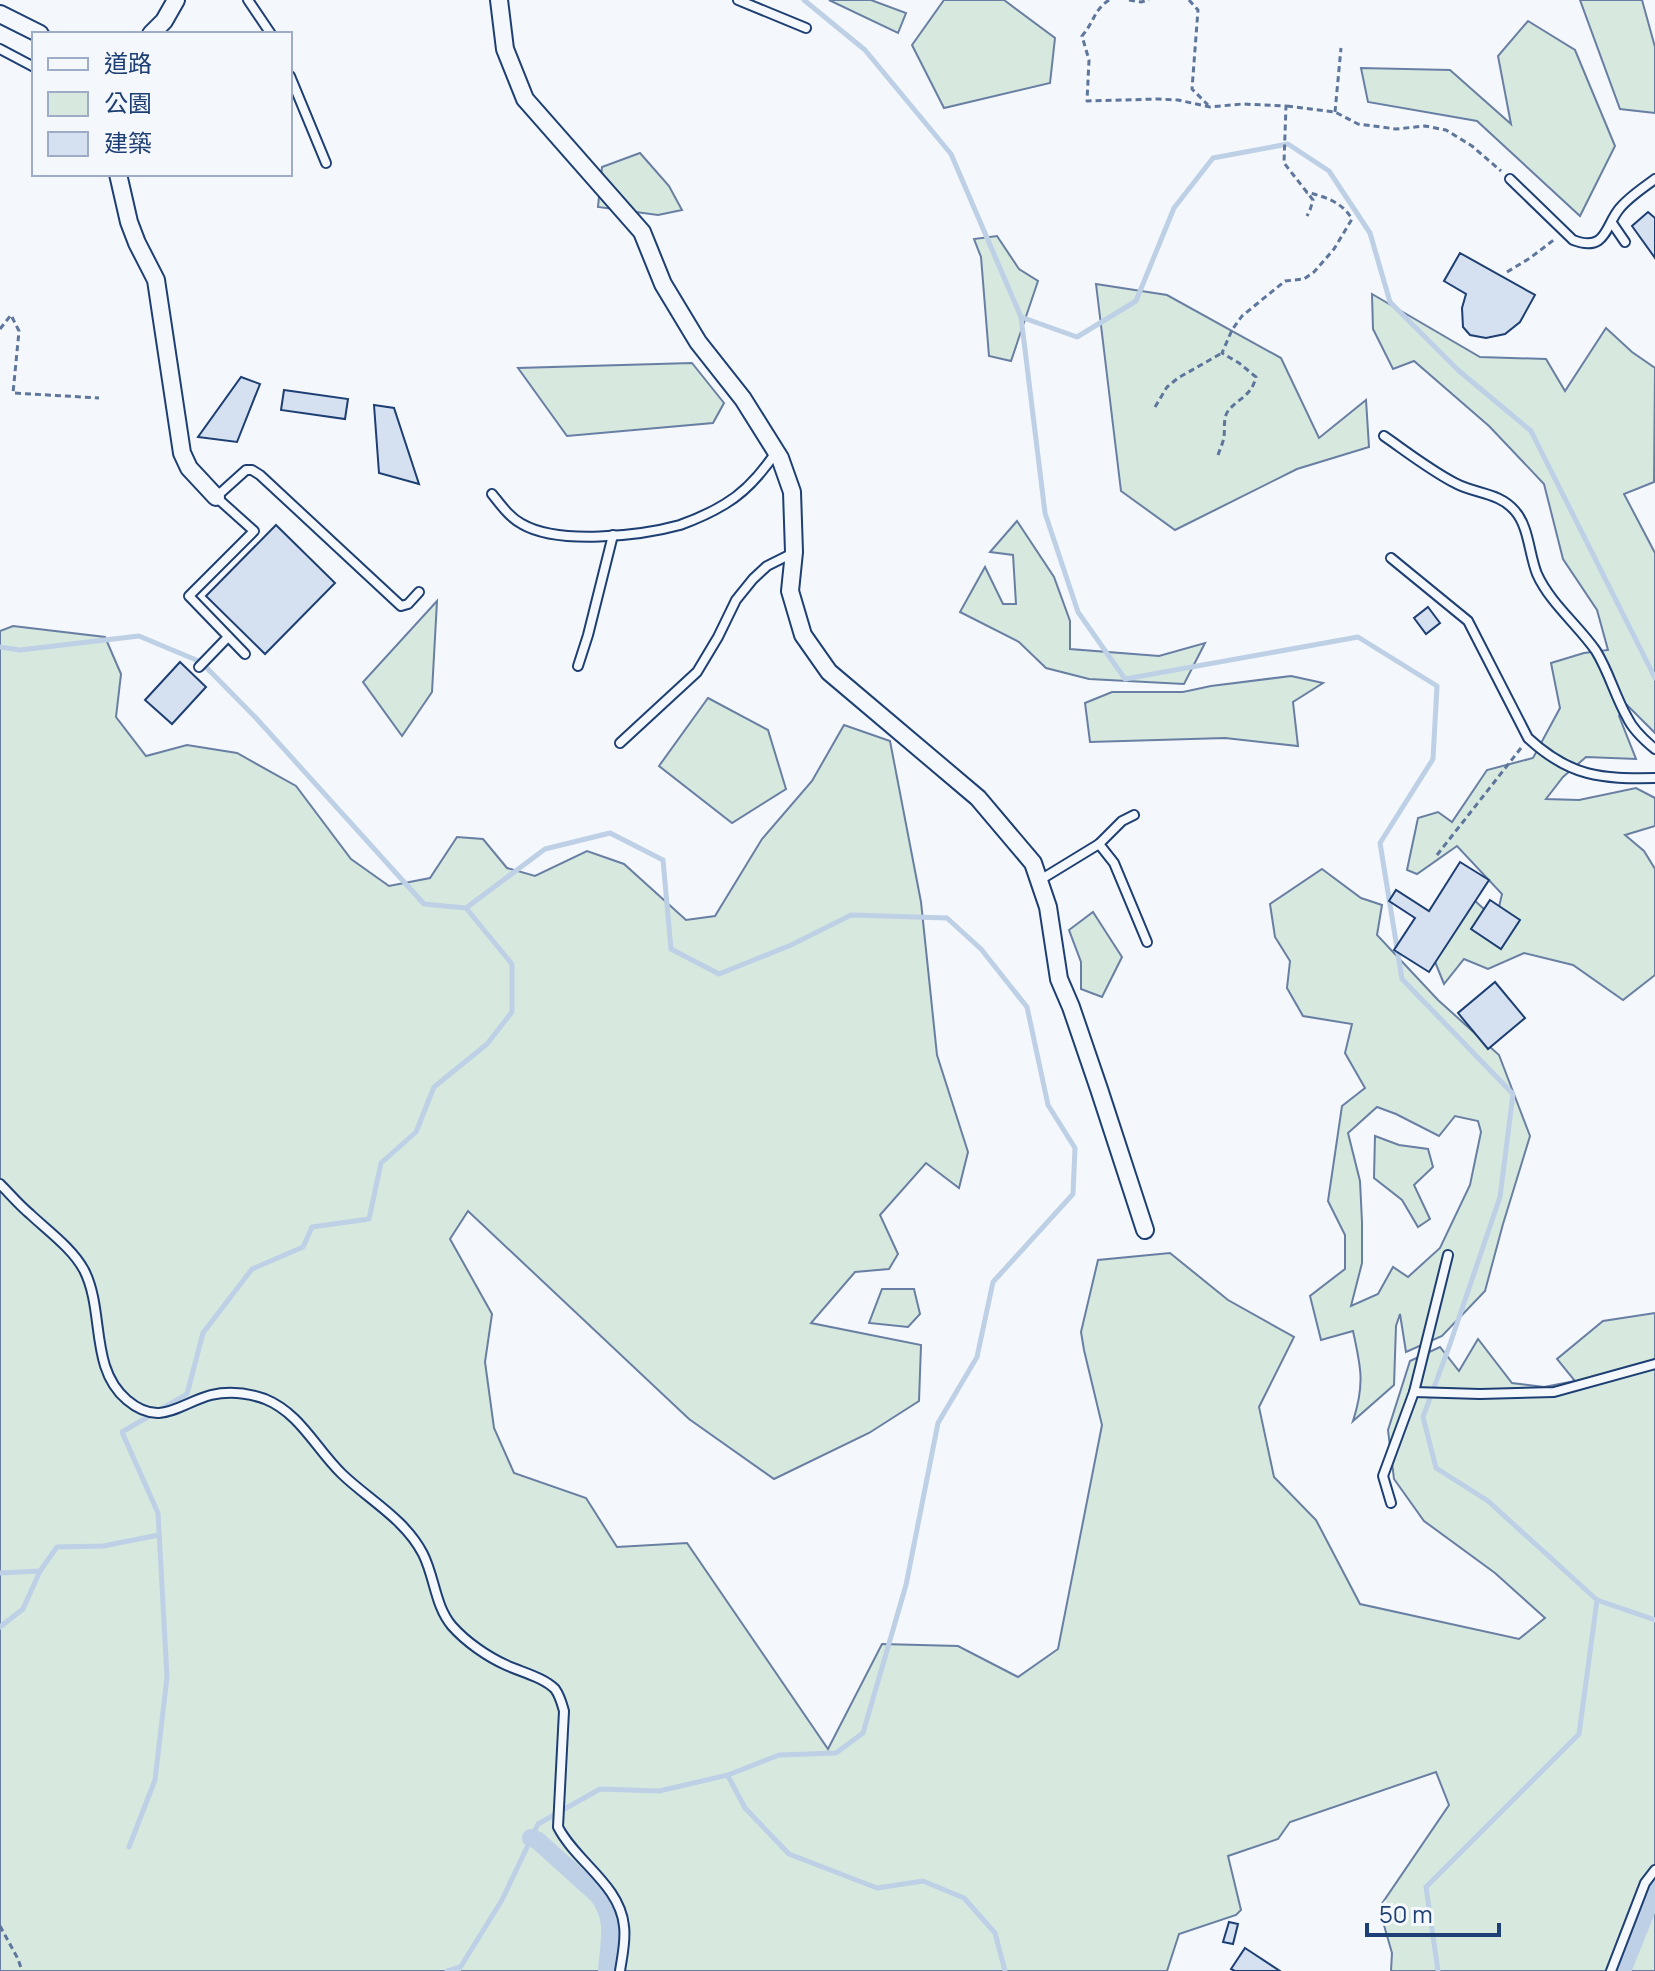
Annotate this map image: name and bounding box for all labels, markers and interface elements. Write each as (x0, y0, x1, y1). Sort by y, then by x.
legend (32, 32, 292, 176)
text: 道路 (104, 46, 152, 79)
text: 公園 (104, 86, 152, 119)
text: 建築 (104, 126, 152, 159)
scale bar (1367, 1887, 1499, 1937)
text: 50 m (1379, 1897, 1433, 1930)

